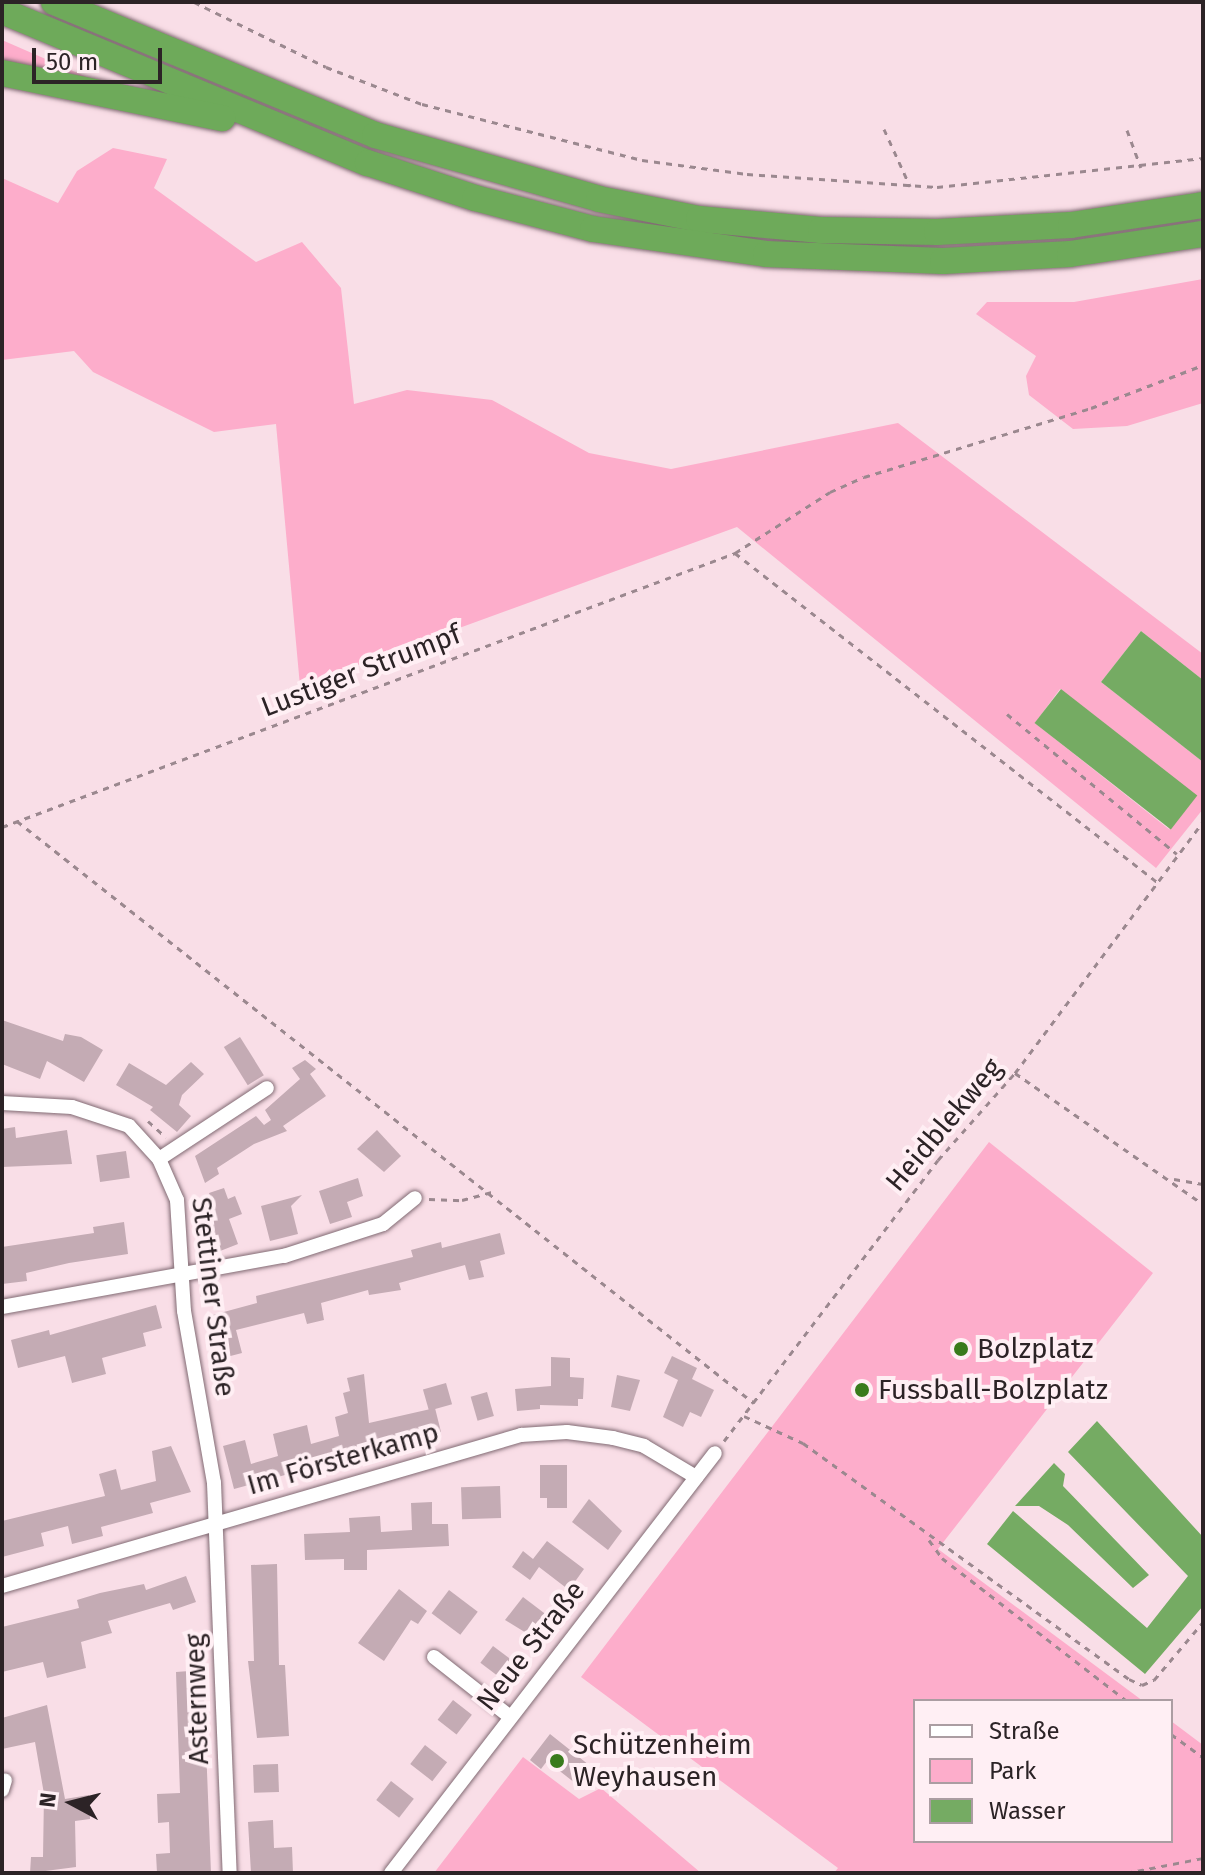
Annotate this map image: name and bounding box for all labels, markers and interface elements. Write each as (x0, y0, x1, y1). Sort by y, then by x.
scale bar (36, 32, 166, 82)
text: 50 m (46, 48, 98, 76)
street label: Lustiger Strumpf (256, 618, 466, 724)
street label: Heidblekweg (879, 1052, 1009, 1198)
street label: Stettiner Straße (184, 1195, 242, 1399)
place label: Bolzplatz (977, 1332, 1093, 1366)
marker: Bolzplatz (952, 1340, 970, 1358)
place label: Fussball-Bolzplatz (878, 1373, 1108, 1407)
marker: Fussball-Bolzplatz (853, 1381, 871, 1399)
street label: Im Försterkamp (243, 1416, 443, 1502)
street label: Neue Straße (470, 1574, 592, 1718)
street label: Asternweg (178, 1633, 216, 1765)
legend (913, 1699, 1173, 1843)
text: Straße (989, 1717, 1060, 1745)
place label: Schützenheim Weyhausen (573, 1728, 752, 1794)
marker: Schützenheim Weyhausen (548, 1752, 566, 1770)
text: Park (989, 1757, 1036, 1785)
north arrow (32, 1763, 112, 1843)
text: N (33, 1791, 62, 1809)
text: Wasser (989, 1797, 1065, 1825)

